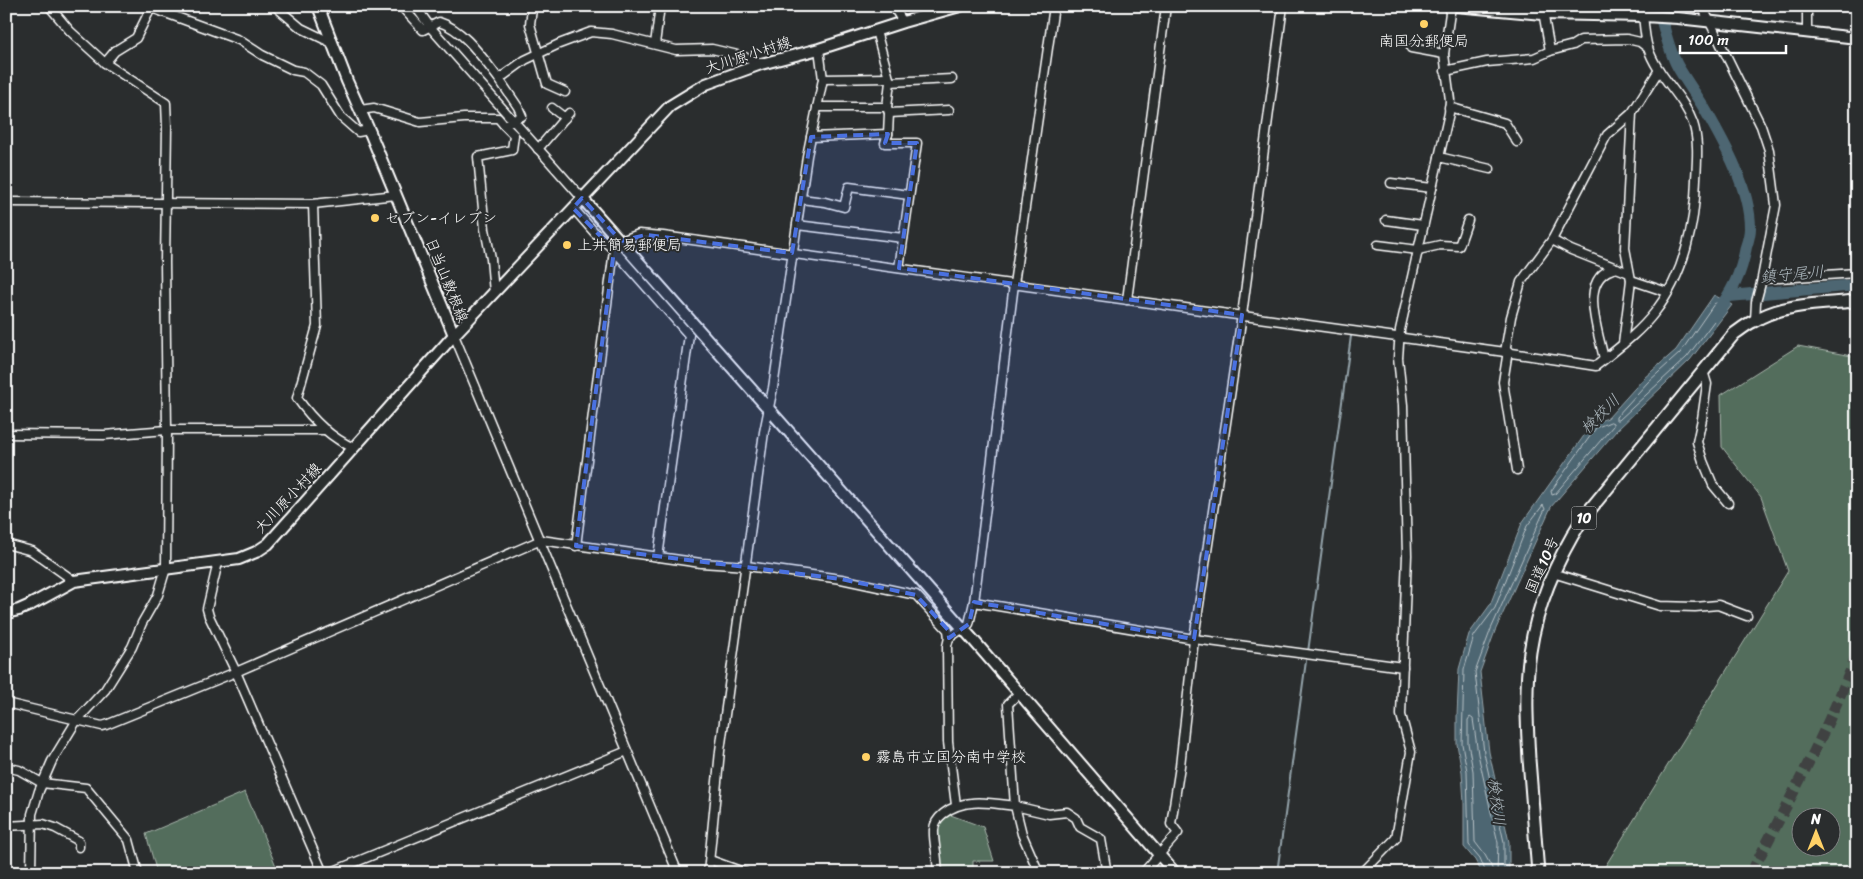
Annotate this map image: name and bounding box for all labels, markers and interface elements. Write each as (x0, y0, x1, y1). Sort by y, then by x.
marker: 南国分郵便局 (1418, 18, 1430, 30)
scale bar (1680, 22, 1787, 54)
text: 100 m (1688, 27, 1729, 53)
place label: 南国分郵便局 (1379, 28, 1469, 54)
street label: 大川原小村線 (701, 29, 795, 81)
place label: セブン-イレブン (385, 205, 497, 231)
marker: セブン-イレブン (369, 212, 381, 224)
place label: 上井簡易郵便局 (577, 232, 682, 258)
street label: 日当山敷根線 (418, 233, 476, 327)
marker: 上井簡易郵便局 (561, 239, 573, 251)
water label: 鎮守尾川 (1759, 257, 1825, 291)
water label: 検校川 (1573, 387, 1627, 441)
street label: 大川原小村線 (248, 456, 328, 540)
road number: 10 (1572, 506, 1596, 530)
street label: 国道10号 (1518, 532, 1566, 598)
place label: 霧島市立国分南中学校 (876, 744, 1026, 770)
marker: 霧島市立国分南中学校 (860, 751, 872, 763)
water label: 検校川 (1480, 776, 1514, 828)
north arrow (1790, 806, 1840, 856)
text: N (1810, 807, 1821, 832)

